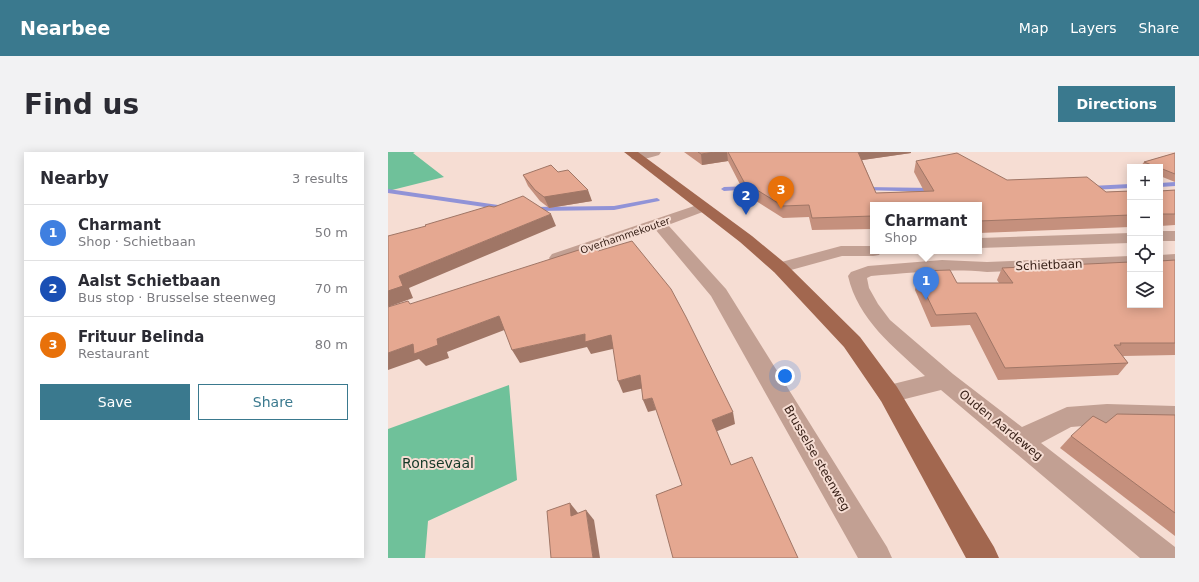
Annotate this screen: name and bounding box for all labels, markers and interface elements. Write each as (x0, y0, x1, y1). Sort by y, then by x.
text: Nearbee (20, 17, 110, 39)
text: Map (1019, 20, 1048, 36)
text: Layers (1070, 20, 1117, 36)
text: Share (1139, 20, 1179, 36)
button: Directions (1058, 86, 1175, 122)
text: Find us (24, 88, 139, 121)
map controls (1127, 164, 1163, 308)
button: + (1127, 164, 1163, 200)
text: Nearby (40, 168, 109, 188)
text: 3 results (292, 171, 348, 186)
pin: 3 (768, 176, 794, 209)
pin: 2 (733, 182, 759, 215)
button: − (1127, 200, 1163, 236)
popup (870, 202, 982, 254)
text: Charmant (885, 212, 967, 230)
street label: Overhammekouter (579, 215, 672, 256)
text: Charmant (78, 216, 161, 234)
text: 1 (48, 225, 58, 240)
text: 50 m (315, 225, 348, 240)
text: Shop (885, 230, 917, 245)
text: Shop · Schietbaan (78, 234, 196, 249)
button: locate (1127, 236, 1163, 272)
street label: Schietbaan (1015, 257, 1083, 273)
pin: 1 (913, 267, 939, 300)
text: Aalst Schietbaan (78, 272, 221, 290)
button: layers (1127, 272, 1163, 308)
text: 2 (48, 281, 58, 296)
text: 70 m (315, 281, 348, 296)
text: Bus stop · Brusselse steenweg (78, 290, 276, 305)
text: Frituur Belinda (78, 328, 204, 346)
text: 3 (48, 337, 58, 352)
text: 80 m (315, 337, 348, 352)
text: Restaurant (78, 346, 149, 361)
your location (775, 366, 795, 386)
button: Save (40, 384, 190, 420)
button: Share (198, 384, 348, 420)
street label: Ouden Aardeweg (956, 387, 1046, 463)
street label: Brusselse steenweg (781, 403, 853, 513)
park label: Ronsevaal (402, 455, 474, 471)

